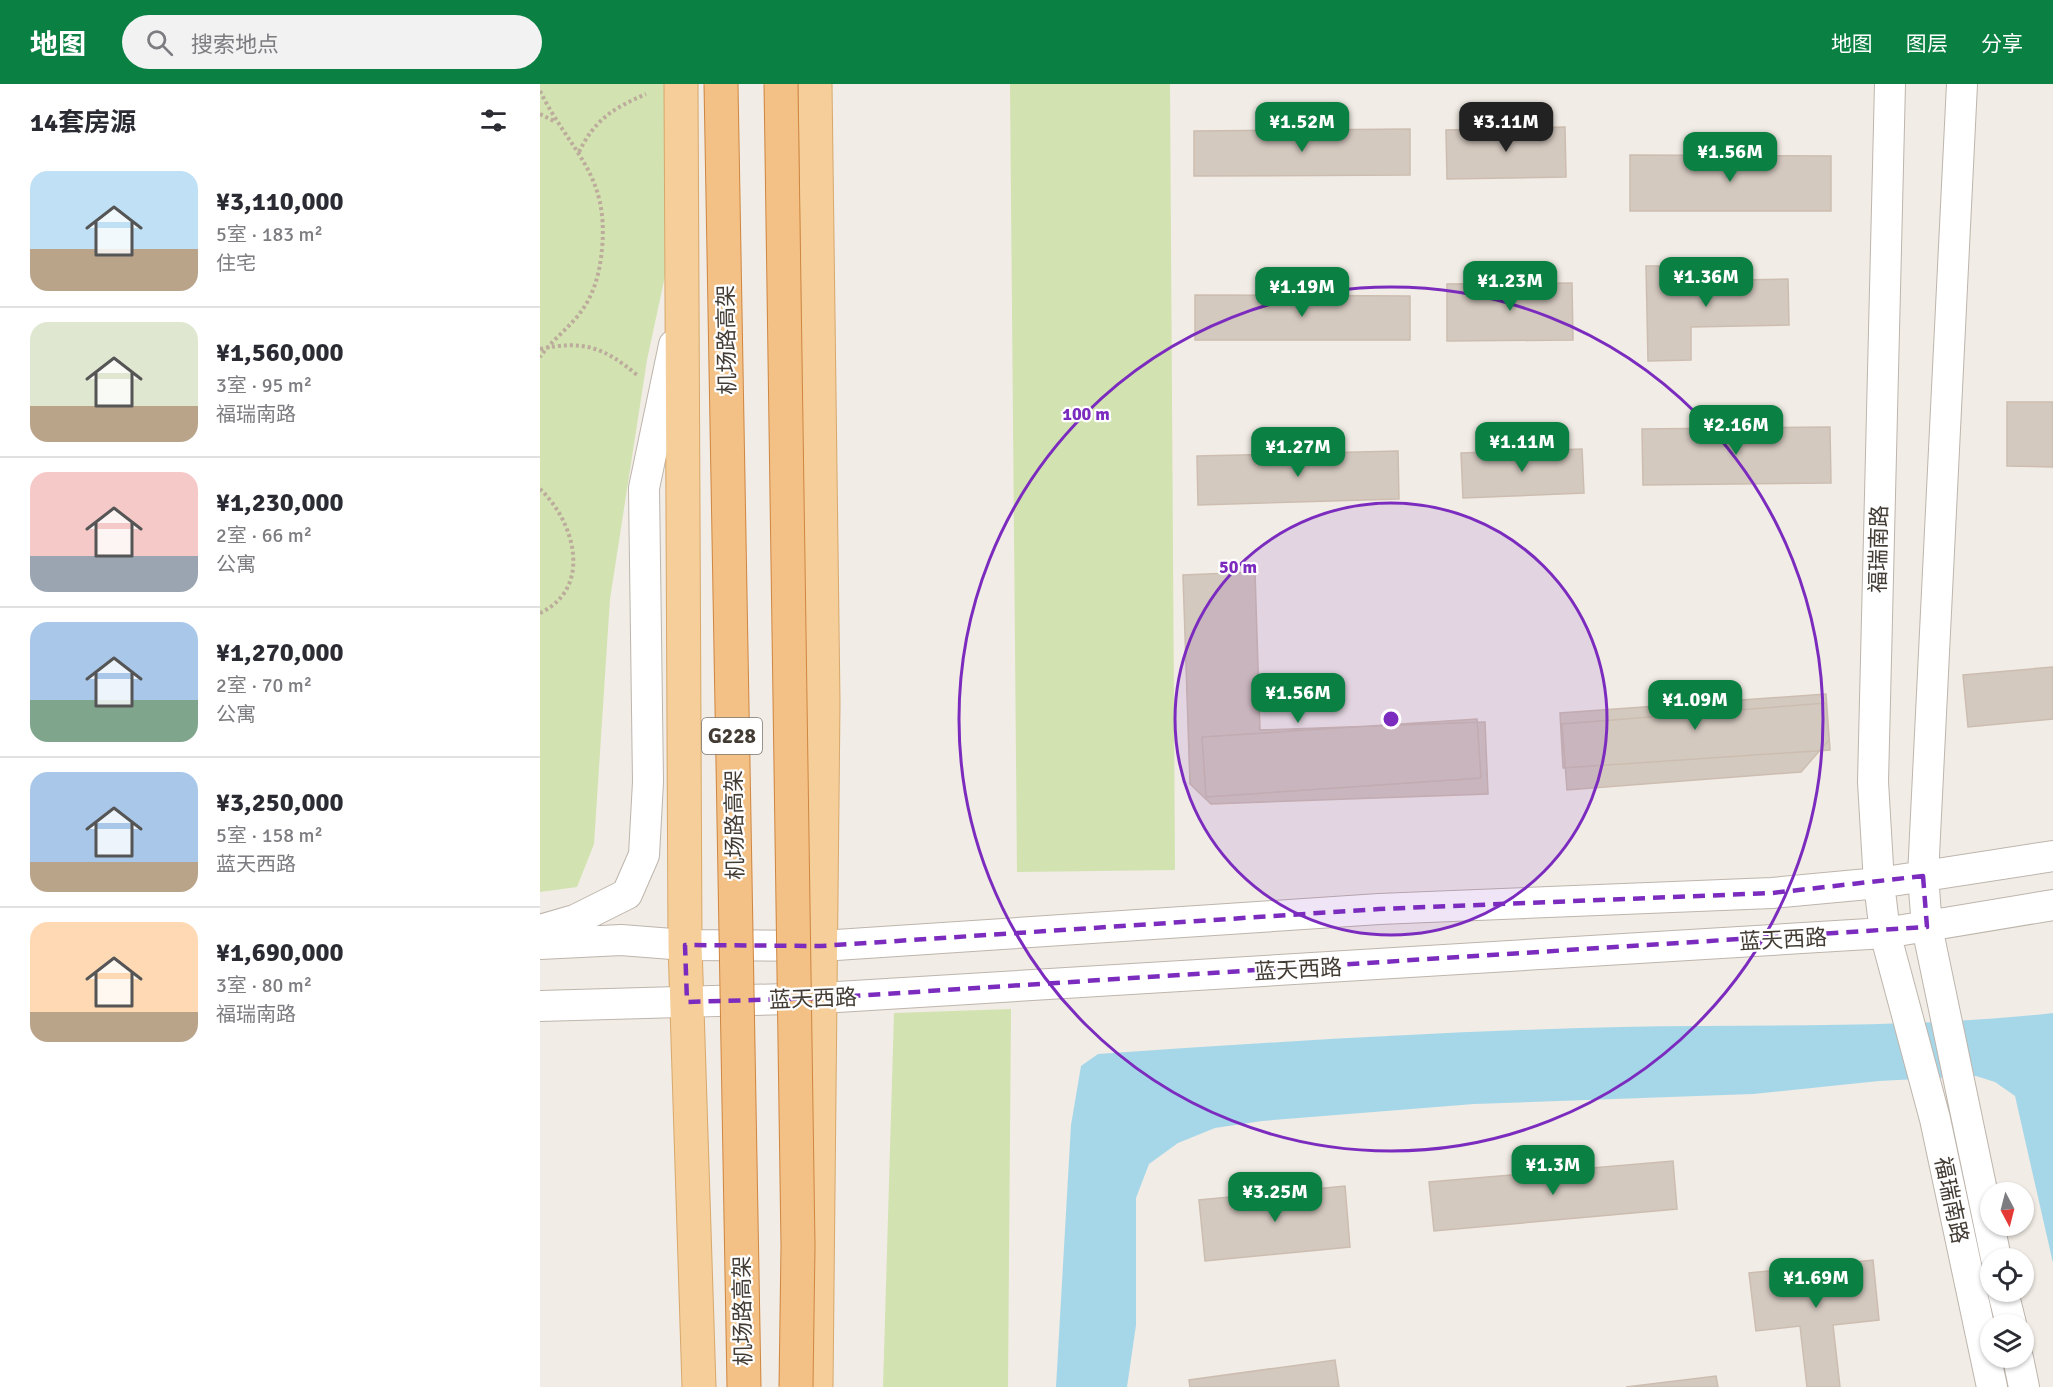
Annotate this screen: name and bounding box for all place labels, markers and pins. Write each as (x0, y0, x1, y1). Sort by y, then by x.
pin: ¥1.52M (1253, 102, 1351, 153)
pin: ¥3.11M (1457, 102, 1555, 153)
pin: ¥1.56M (1681, 132, 1779, 183)
pin: ¥1.36M (1657, 257, 1755, 308)
pin: ¥1.23M (1461, 261, 1559, 312)
pin: ¥1.19M (1253, 267, 1351, 318)
pin: ¥2.16M (1687, 405, 1785, 456)
pin: ¥1.11M (1473, 422, 1571, 473)
pin: ¥1.27M (1249, 427, 1347, 478)
pin: ¥1.56M (1249, 673, 1347, 724)
pin: ¥1.09M (1646, 680, 1744, 731)
centre of rings (1381, 709, 1401, 729)
pin: ¥1.3M (1511, 1145, 1595, 1196)
pin: ¥3.25M (1226, 1172, 1324, 1223)
pin: ¥1.69M (1767, 1258, 1865, 1309)

